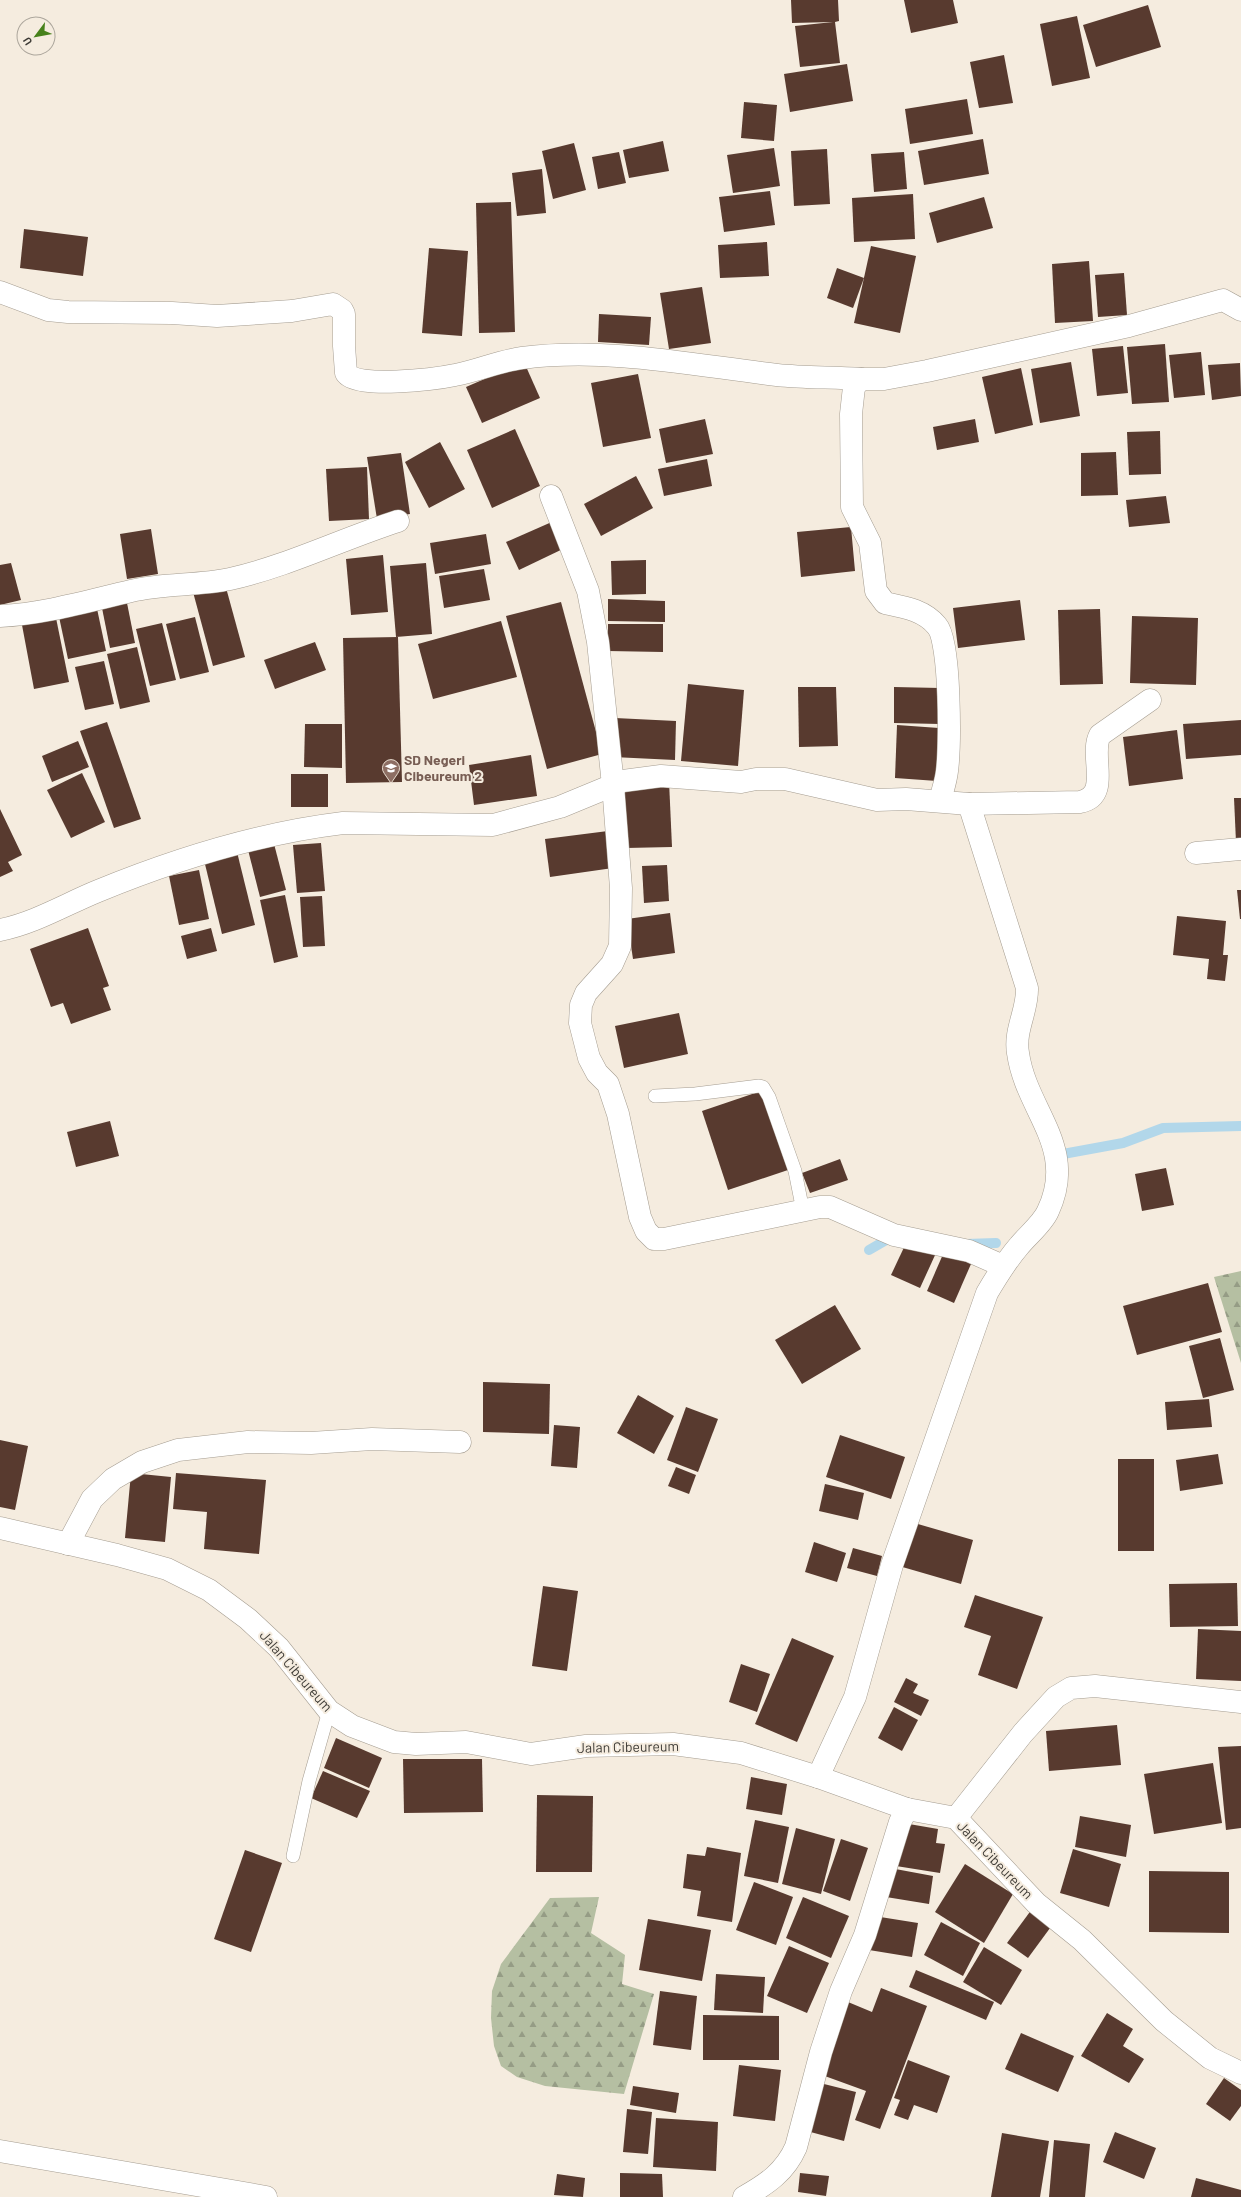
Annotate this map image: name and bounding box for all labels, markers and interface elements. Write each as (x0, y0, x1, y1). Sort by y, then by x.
north arrow (16, 16, 56, 56)
text: U (20, 35, 34, 48)
place label: SD Negeri Cibeureum 2 (404, 751, 482, 784)
school or university icon: SD Negeri Cibeureum 2 (381, 758, 401, 783)
street label: Jalan Cibeureum (256, 1627, 336, 1715)
street label: Jalan Cibeureum (577, 1737, 679, 1756)
street label: Jalan Cibeureum (954, 1817, 1037, 1902)

